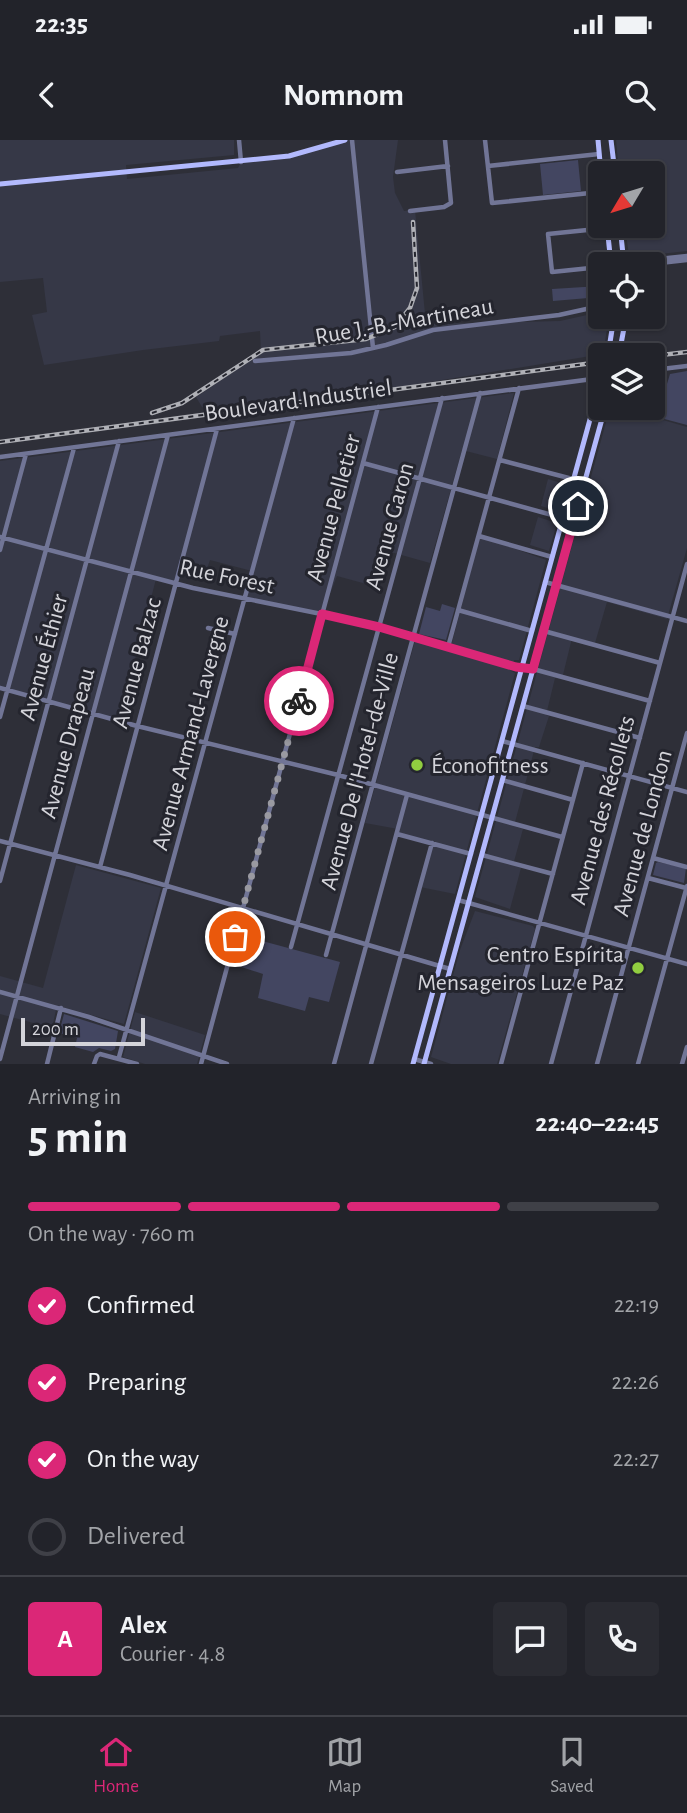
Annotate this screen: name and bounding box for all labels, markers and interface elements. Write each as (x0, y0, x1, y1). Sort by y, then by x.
text: 22:35 (35, 11, 88, 37)
icon: back (28, 76, 66, 114)
icon: search (621, 76, 659, 114)
text: Nomnom (283, 79, 404, 111)
north arrow (588, 161, 665, 238)
map controls (588, 161, 665, 420)
button: locate (588, 252, 665, 329)
street label: Rue J.-B.-Martineau (313, 294, 495, 349)
button: layers (588, 343, 665, 420)
street label: Boulevard Industriel (203, 376, 393, 426)
street label: Avenue Pelletier (303, 432, 365, 585)
street label: Avenue Garon (361, 460, 418, 592)
pin (548, 476, 608, 536)
icon: home (559, 487, 597, 525)
street label: Rue Forest (177, 555, 277, 599)
street label: Avenue Éthier (14, 591, 72, 723)
street label: Avenue Balzac (108, 595, 166, 731)
street label: Avenue Armand-Lavergne (148, 614, 234, 853)
street label: Avenue De l'Hotel-de-Ville (317, 650, 403, 893)
street label: Avenue Drapeau (36, 665, 100, 821)
courier (264, 666, 334, 736)
icon: bike (280, 682, 318, 720)
street label: Avenue des Récollets (566, 713, 640, 907)
street label: Avenue de London (609, 747, 677, 919)
place label: Éconofitness (431, 752, 549, 778)
marker: Éconofitness (409, 757, 425, 773)
pin (205, 907, 265, 967)
icon: bag (216, 918, 254, 956)
place label: Centro Espírita Mensageiros Luz e Paz (417, 943, 624, 995)
marker: Centro Espírita Mensageiros Luz e Paz (630, 960, 646, 976)
scale bar (21, 1015, 145, 1047)
text: 200 m (32, 1020, 79, 1039)
text: Arriving in (28, 1086, 121, 1109)
text: 22:40–22:45 (535, 1110, 659, 1136)
text: 5 min (28, 1115, 128, 1161)
text: On the way · 760 m (28, 1223, 195, 1246)
icon: check (28, 1287, 66, 1325)
text: Confirmed (87, 1292, 195, 1318)
text: 22:19 (614, 1294, 659, 1317)
icon: check (28, 1364, 66, 1402)
text: Preparing (87, 1369, 186, 1395)
text: 22:26 (612, 1371, 659, 1394)
icon: check (28, 1441, 66, 1479)
text: On the way (87, 1446, 199, 1472)
text: 22:27 (613, 1448, 659, 1471)
text: Delivered (87, 1523, 185, 1549)
button: chat (493, 1602, 567, 1676)
button: phone (585, 1602, 659, 1676)
text: Alex (120, 1612, 167, 1638)
text: A (57, 1626, 73, 1652)
text: Courier · 4.8 (120, 1643, 225, 1666)
tab: Home (93, 1733, 139, 1798)
tab: Map (326, 1733, 364, 1798)
tab: Saved (550, 1733, 594, 1798)

